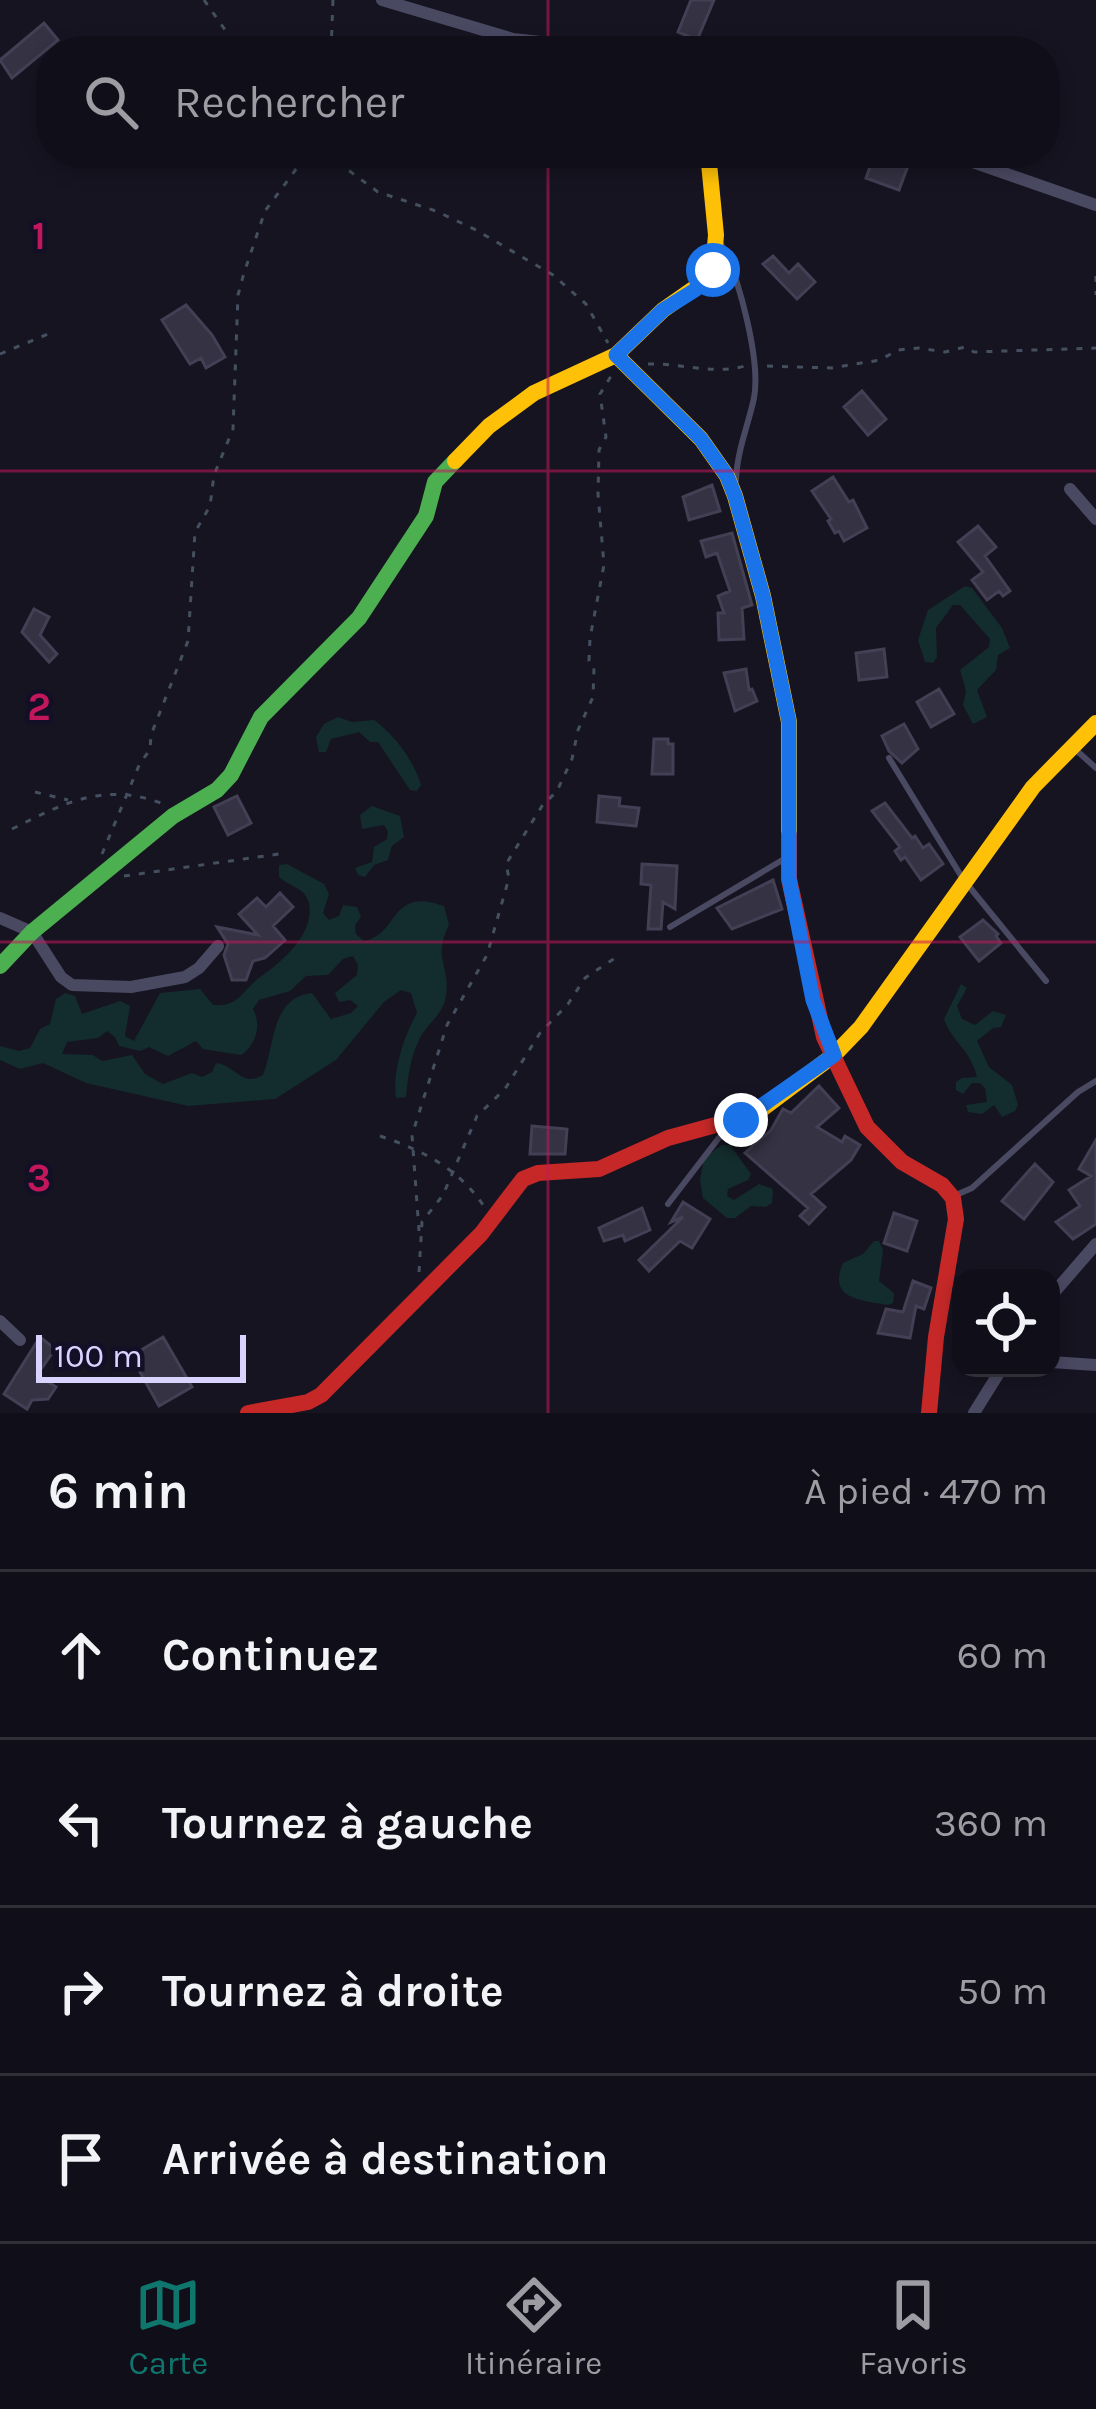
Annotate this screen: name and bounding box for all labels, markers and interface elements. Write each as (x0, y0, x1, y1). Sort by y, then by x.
search box (36, 36, 1060, 168)
icon: search (78, 69, 144, 135)
text: Rechercher (174, 76, 404, 128)
text: 1 (32, 213, 46, 259)
route start (686, 243, 740, 297)
text: 2 (27, 684, 51, 730)
route end (714, 1093, 768, 1147)
text: 3 (27, 1155, 51, 1201)
map controls (952, 1269, 1060, 1377)
button: locate (952, 1269, 1060, 1377)
scale bar (36, 1329, 246, 1382)
text: 100 m (54, 1337, 143, 1375)
text: 6 min (48, 1461, 189, 1521)
text: À pied · 470 m (804, 1468, 1048, 1514)
icon: ahead (48, 1622, 114, 1688)
text: Continuez (162, 1629, 379, 1681)
text: 60 m (957, 1632, 1048, 1678)
icon: left (48, 1790, 114, 1856)
text: Tournez à gauche (162, 1797, 533, 1849)
text: 360 m (934, 1800, 1048, 1846)
icon: right (48, 1958, 114, 2024)
text: Tournez à droite (162, 1965, 504, 2017)
text: 50 m (957, 1968, 1048, 2014)
icon: arrive (48, 2126, 114, 2192)
text: Arrivée à destination (162, 2133, 609, 2185)
tab: Carte (128, 2272, 208, 2382)
tab: Itinéraire (465, 2272, 602, 2382)
tab: Favoris (859, 2272, 968, 2382)

